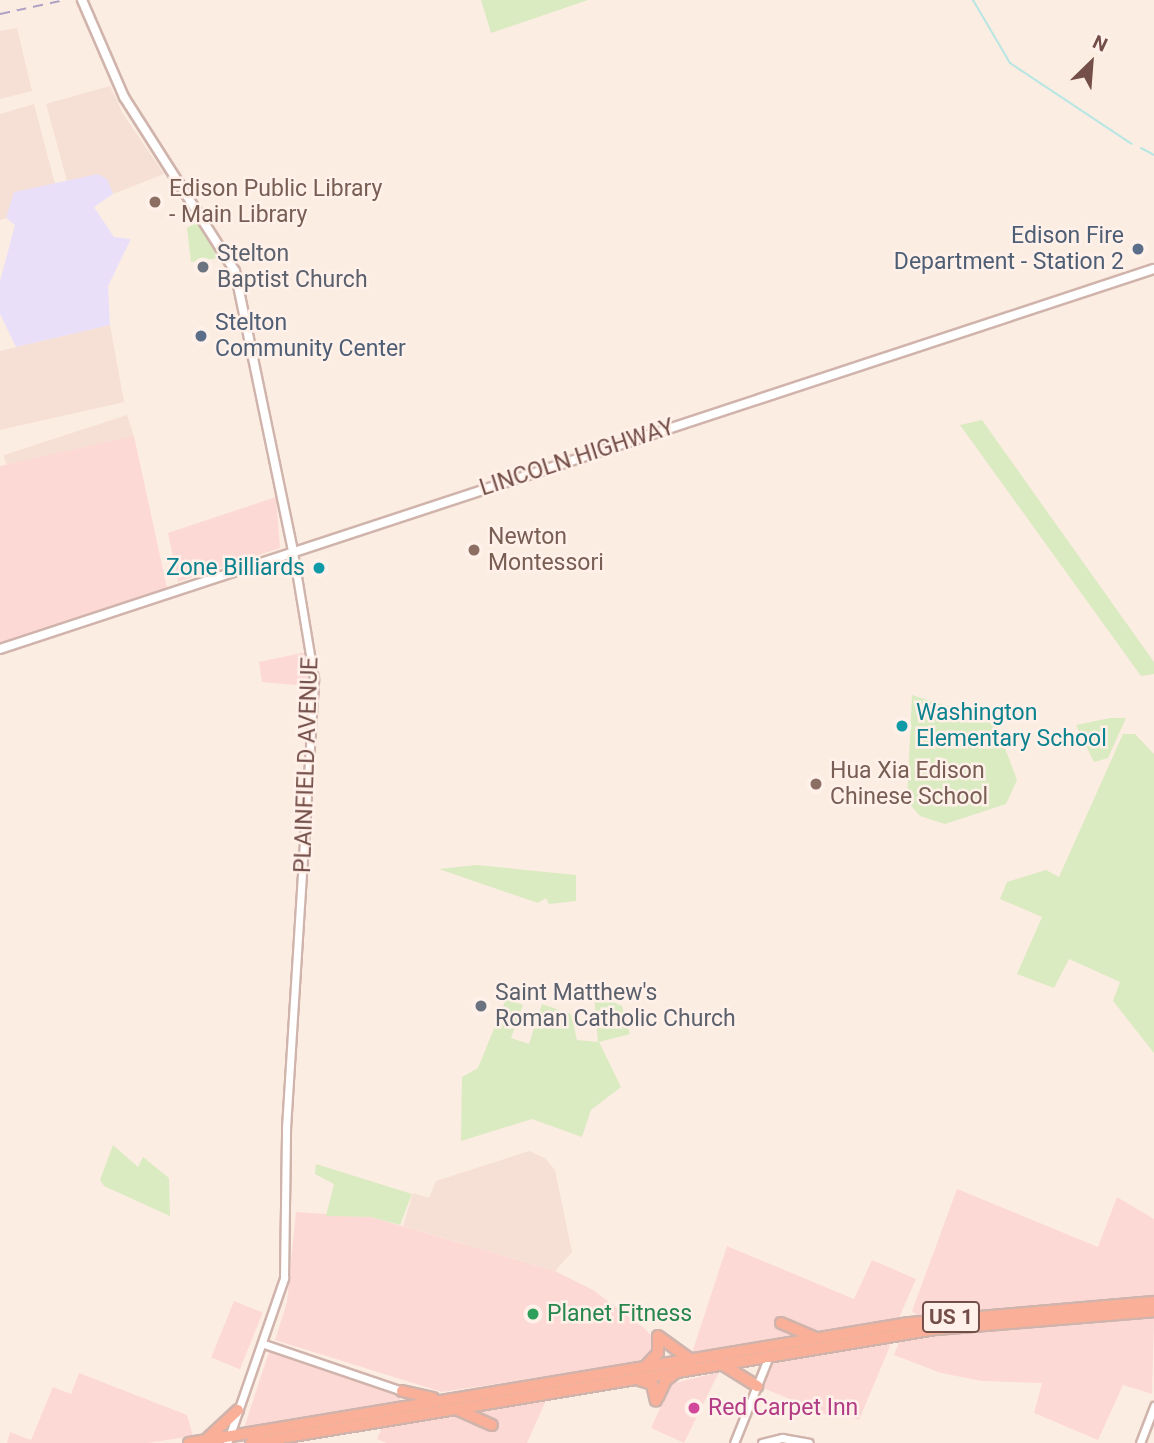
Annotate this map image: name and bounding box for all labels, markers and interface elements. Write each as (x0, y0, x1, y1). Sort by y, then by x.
north arrow (1056, 28, 1126, 98)
text: N (1089, 30, 1111, 57)
place label: Edison Public Library - Main Library (169, 175, 382, 229)
marker: Edison Public Library - Main Library (147, 194, 163, 210)
place label: Edison Fire Department - Station 2 (894, 222, 1124, 276)
place label: Stelton Baptist Church (217, 240, 368, 294)
marker: Edison Fire Department - Station 2 (1130, 241, 1146, 257)
marker: Stelton Baptist Church (195, 259, 211, 275)
place label: Stelton Community Center (215, 309, 406, 363)
marker: Stelton Community Center (193, 328, 209, 344)
street label: LINCOLN HIGHWAY (476, 414, 678, 502)
place label: Newton Montessori (488, 523, 604, 577)
marker: Newton Montessori (466, 542, 482, 558)
place label: Zone Billiards (166, 554, 305, 582)
marker: Zone Billiards (311, 560, 327, 576)
street label: PLAINFIELD AVENUE (289, 657, 325, 873)
place label: Washington Elementary School (916, 699, 1107, 753)
marker: Washington Elementary School (894, 718, 910, 734)
place label: Hua Xia Edison Chinese School (830, 757, 988, 811)
marker: Hua Xia Edison Chinese School (808, 776, 824, 792)
place label: Saint Matthew's Roman Catholic Church (495, 979, 736, 1033)
marker: Saint Matthew's Roman Catholic Church (473, 998, 489, 1014)
place label: Planet Fitness (547, 1300, 692, 1328)
road number: US 1 (921, 1300, 981, 1334)
marker: Planet Fitness (525, 1306, 541, 1322)
place label: Red Carpet Inn (708, 1394, 858, 1422)
marker: Red Carpet Inn (686, 1400, 702, 1416)

